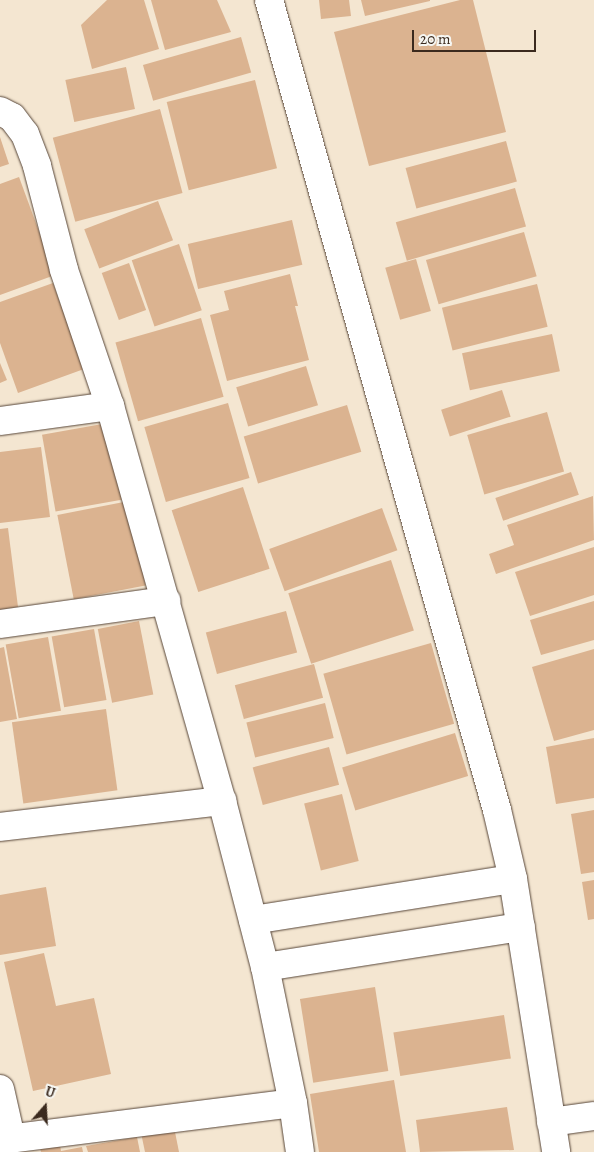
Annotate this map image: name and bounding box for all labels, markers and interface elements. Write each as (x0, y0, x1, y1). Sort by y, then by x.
scale bar (414, 20, 538, 52)
text: 20 m (420, 29, 451, 49)
north arrow (20, 1082, 70, 1132)
text: U (43, 1082, 57, 1103)

